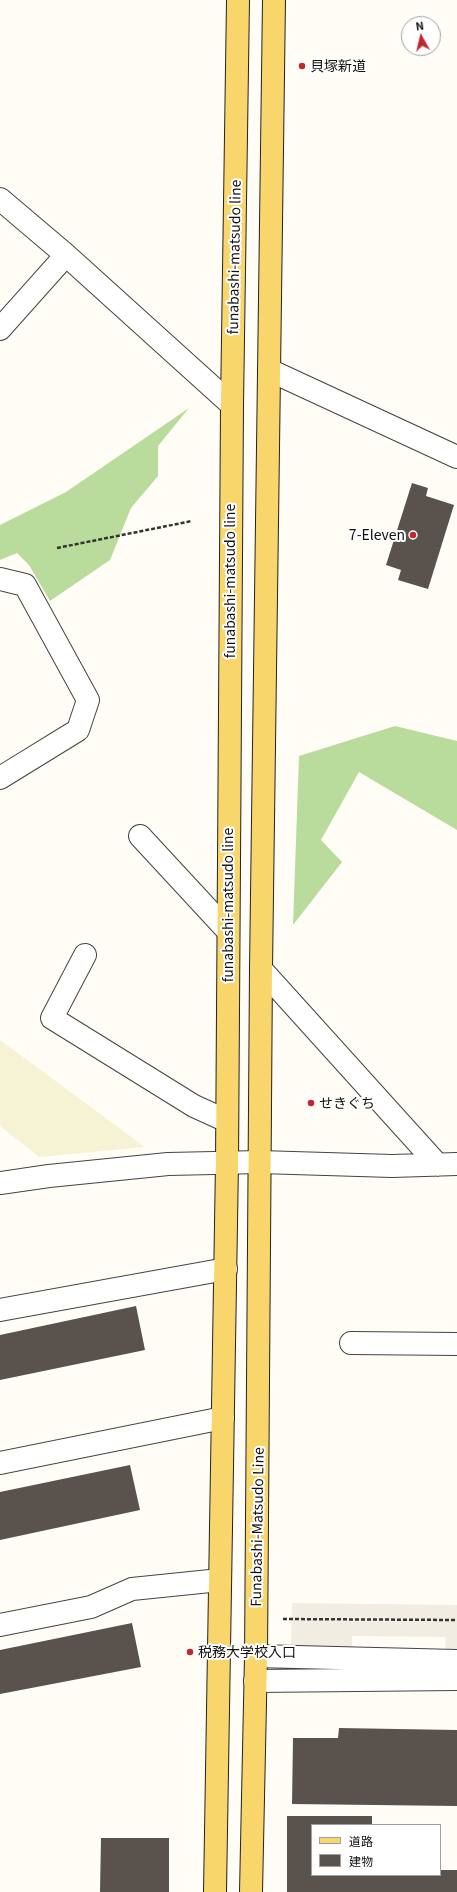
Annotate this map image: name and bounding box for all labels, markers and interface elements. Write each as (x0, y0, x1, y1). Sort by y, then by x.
north arrow (401, 16, 441, 56)
text: N (414, 17, 425, 34)
place label: 貝塚新道 (310, 58, 366, 74)
marker: 貝塚新道 (297, 61, 307, 71)
street label: funabashi-matsudo line (224, 180, 244, 334)
street label: funabashi-matsudo line (222, 504, 238, 658)
place label: 7-Eleven (349, 527, 405, 543)
marker: 7-Eleven (408, 530, 418, 540)
street label: funabashi-matsudo line (220, 828, 236, 982)
place label: せきぐち (319, 1095, 375, 1111)
marker: せきぐち (306, 1098, 316, 1108)
street label: Funabashi-Matsudo Line (247, 1447, 267, 1607)
place label: 税務大学校入口 (198, 1644, 296, 1660)
marker: 税務大学校入口 (185, 1647, 195, 1657)
legend (311, 1824, 441, 1876)
text: 道路 (349, 1832, 373, 1849)
text: 建物 (349, 1852, 373, 1869)

